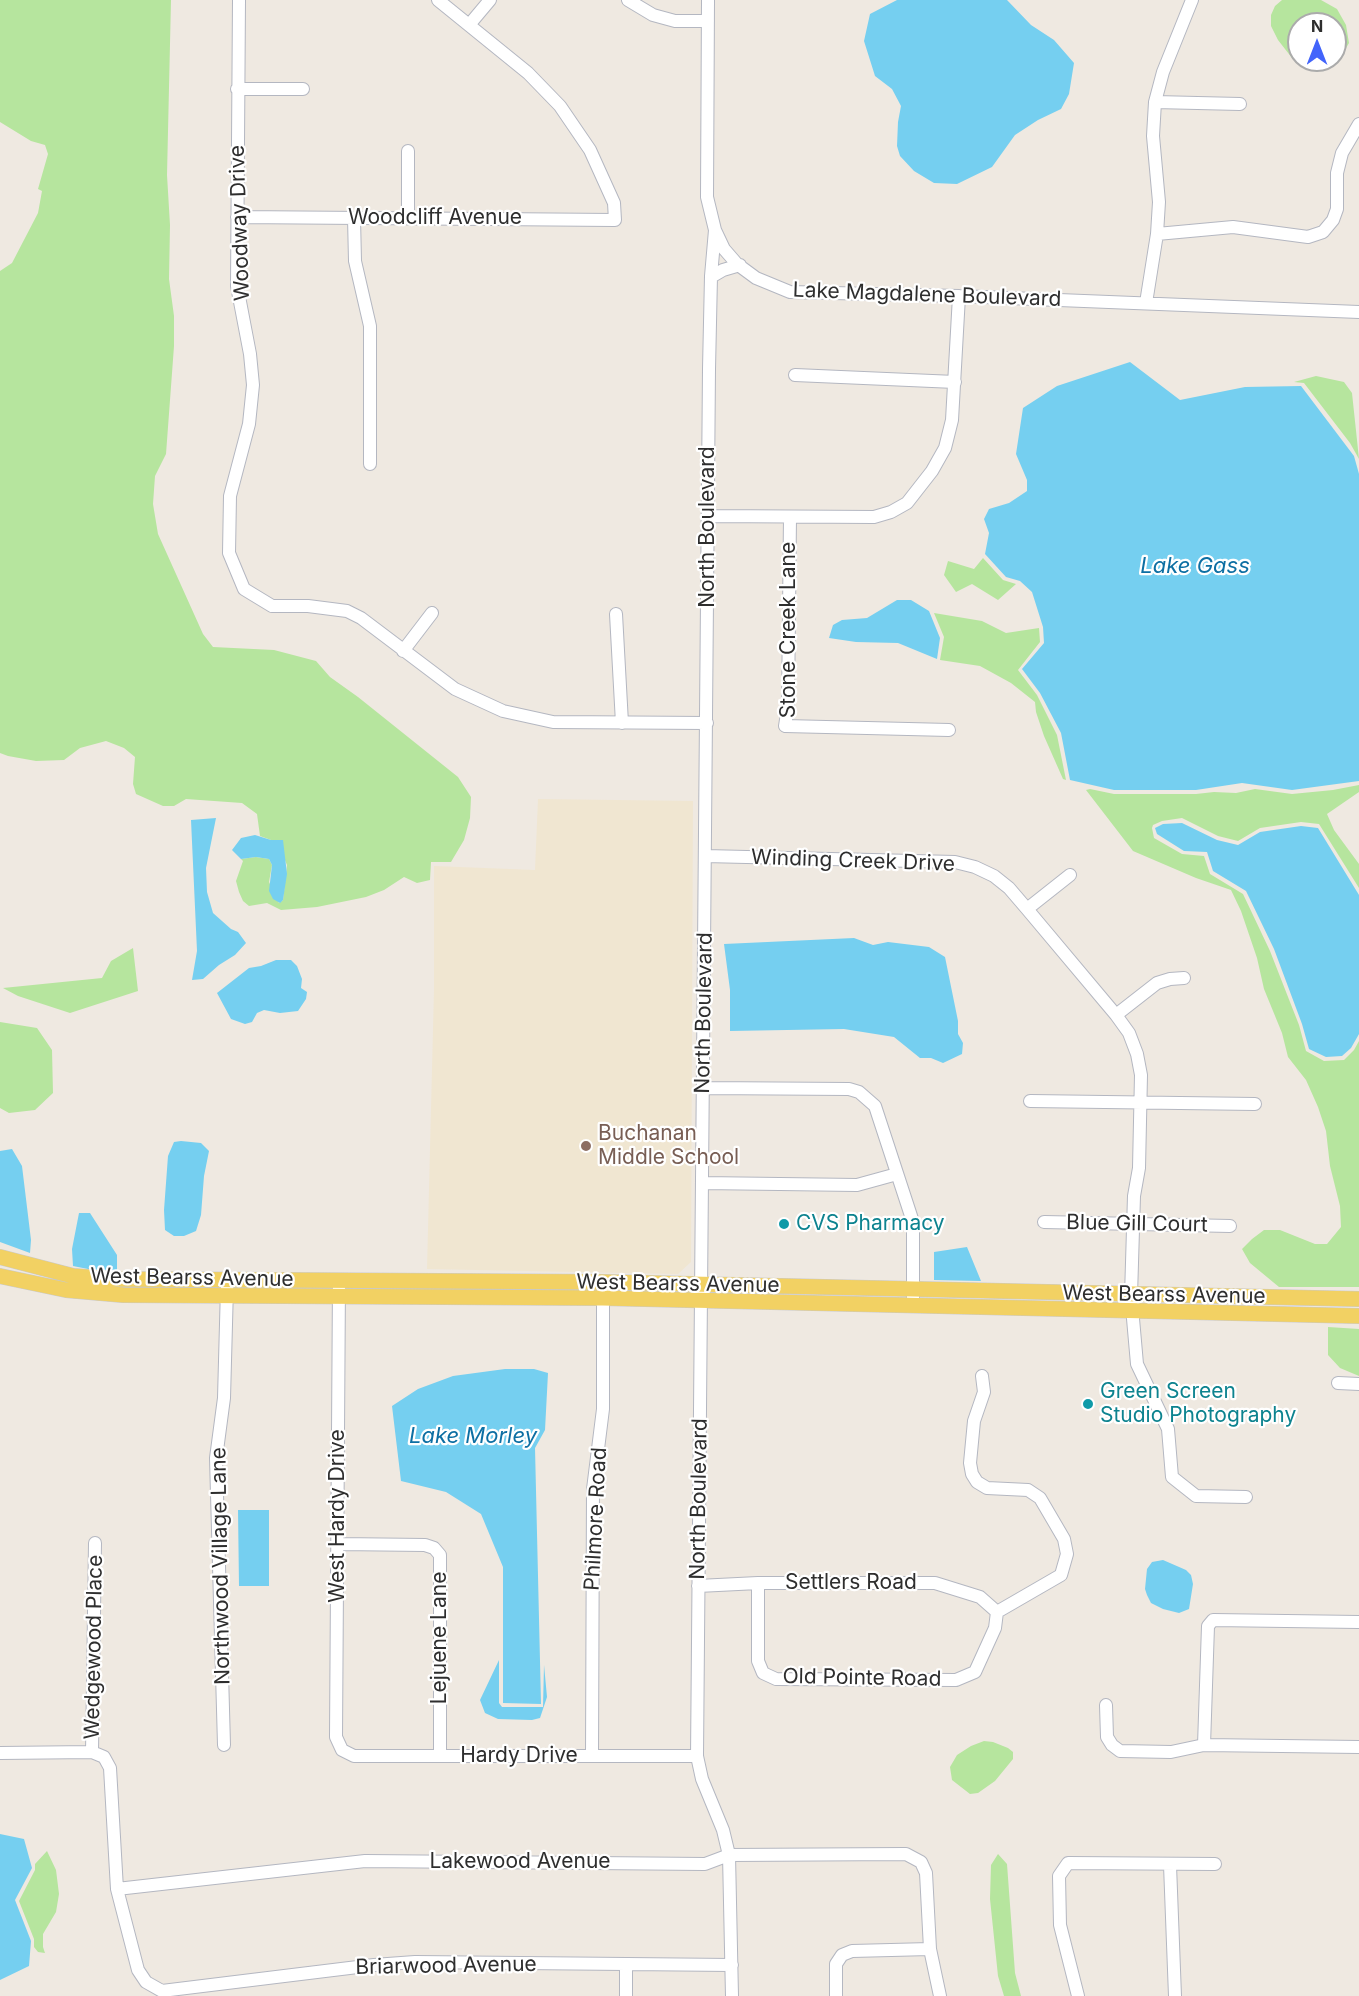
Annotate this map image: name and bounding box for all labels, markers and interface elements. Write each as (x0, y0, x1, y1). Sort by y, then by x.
north arrow (1287, 12, 1347, 72)
text: N (1311, 16, 1323, 36)
street label: Woodway Drive (225, 145, 255, 301)
street label: Woodcliff Avenue (348, 205, 522, 231)
street label: Lake Magdalene Boulevard (792, 278, 1062, 312)
street label: North Boulevard (695, 446, 721, 608)
street label: Stone Creek Lane (776, 542, 802, 718)
water label: Lake Gass (1140, 553, 1250, 579)
street label: Winding Creek Drive (750, 845, 956, 877)
street label: North Boulevard (690, 932, 718, 1094)
place label: Buchanan Middle School (598, 1121, 739, 1171)
marker: Buchanan Middle School (579, 1139, 593, 1153)
street label: Blue Gill Court (1066, 1210, 1208, 1238)
place label: CVS Pharmacy (796, 1211, 945, 1237)
marker: CVS Pharmacy (777, 1217, 791, 1231)
street label: West Bearss Avenue (90, 1264, 294, 1292)
street label: West Bearss Avenue (576, 1270, 780, 1298)
street label: West Bearss Avenue (1062, 1281, 1266, 1309)
place label: Green Screen Studio Photography (1100, 1379, 1296, 1429)
marker: Green Screen Studio Photography (1081, 1397, 1095, 1411)
street label: North Boulevard (685, 1418, 713, 1580)
water label: Lake Morley (409, 1423, 537, 1449)
street label: West Hardy Drive (325, 1429, 351, 1603)
street label: Northwood Village Lane (206, 1447, 236, 1685)
street label: Philmore Road (580, 1447, 612, 1591)
street label: Wedgewood Place (80, 1554, 108, 1740)
street label: Settlers Road (785, 1570, 917, 1596)
street label: Lejuene Lane (427, 1572, 453, 1704)
street label: Old Pointe Road (782, 1664, 942, 1692)
street label: Hardy Drive (460, 1743, 578, 1769)
street label: Lakewood Avenue (429, 1849, 611, 1875)
street label: Briarwood Avenue (355, 1952, 537, 1980)

